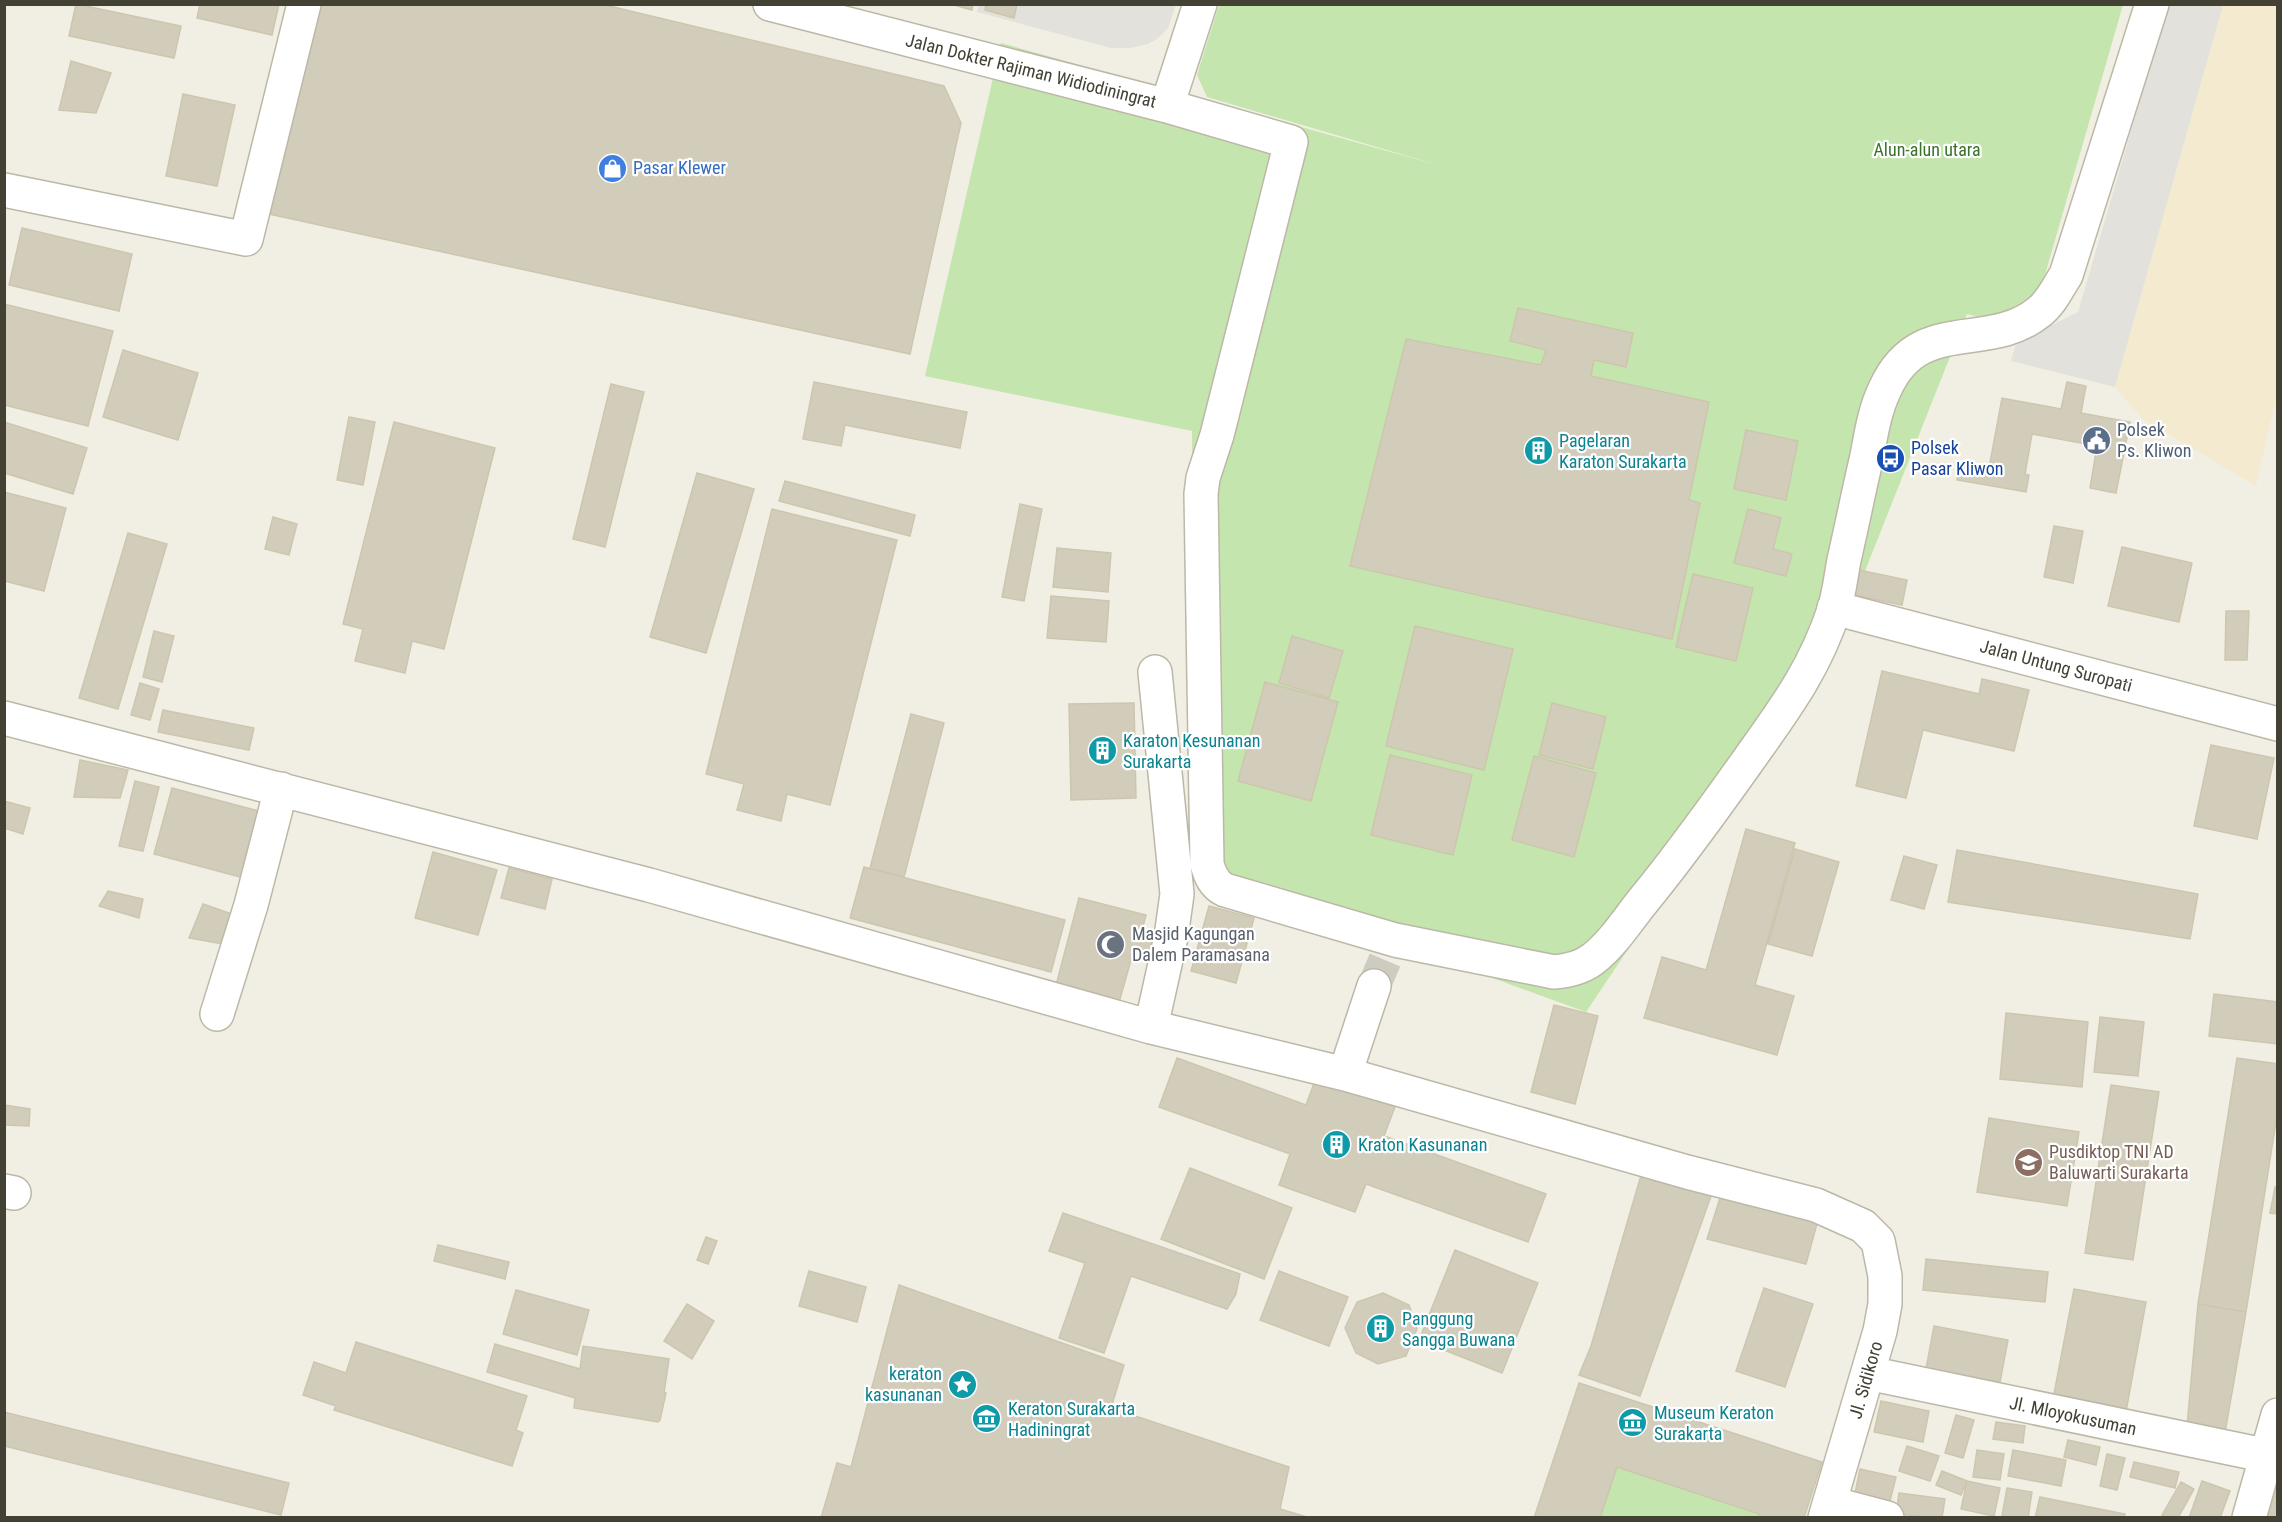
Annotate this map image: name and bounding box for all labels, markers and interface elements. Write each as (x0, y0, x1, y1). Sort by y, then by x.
street label: Jalan Dokter Rajiman Widiodiningrat (904, 29, 1159, 112)
park label: Alun-alun utara (1873, 139, 1981, 160)
shop icon: Pasar Klewer (596, 152, 628, 184)
place label: Pasar Klewer (633, 157, 726, 178)
place label: Polsek Ps. Kliwon (2117, 419, 2192, 461)
public building icon: Polsek Ps. Kliwon (2080, 424, 2112, 456)
place label: Pagelaran Karaton Surakarta (1559, 430, 1687, 472)
building icon: Pagelaran Karaton Surakarta (1522, 435, 1554, 467)
place label: Polsek Pasar Kliwon (1911, 437, 2003, 479)
bus stop icon: Polsek Pasar Kliwon (1874, 442, 1906, 474)
street label: Jalan Untung Suropati (1978, 635, 2135, 696)
place label: Karaton Kesunanan Surakarta (1123, 730, 1261, 772)
building icon: Karaton Kesunanan Surakarta (1086, 735, 1118, 767)
place label: Masjid Kagungan Dalem Paramasana (1132, 923, 1270, 965)
mosque icon: Masjid Kagungan Dalem Paramasana (1095, 928, 1127, 960)
building icon: Kraton Kasunanan (1321, 1129, 1353, 1161)
place label: Kraton Kasunanan (1358, 1134, 1487, 1155)
place label: Pusdiktop TNI AD Baluwarti Surakarta (2049, 1141, 2189, 1183)
school or university icon: Pusdiktop TNI AD Baluwarti Surakarta (2012, 1146, 2044, 1178)
place label: Panggung Sangga Buwana (1402, 1308, 1515, 1350)
building icon: Panggung Sangga Buwana (1365, 1313, 1397, 1345)
street label: Jl. Sidikoro (1844, 1339, 1887, 1421)
place label: keraton kasunanan (865, 1363, 942, 1405)
place icon: keraton kasunanan (947, 1368, 979, 1400)
street label: Jl. Mloyokusuman (2008, 1392, 2139, 1439)
place label: Keraton Surakarta Hadiningrat (1008, 1398, 1135, 1440)
place label: Museum Keraton Surakarta (1654, 1402, 1774, 1444)
museum icon: Keraton Surakarta Hadiningrat (971, 1403, 1003, 1435)
museum icon: Museum Keraton Surakarta (1617, 1407, 1649, 1439)

